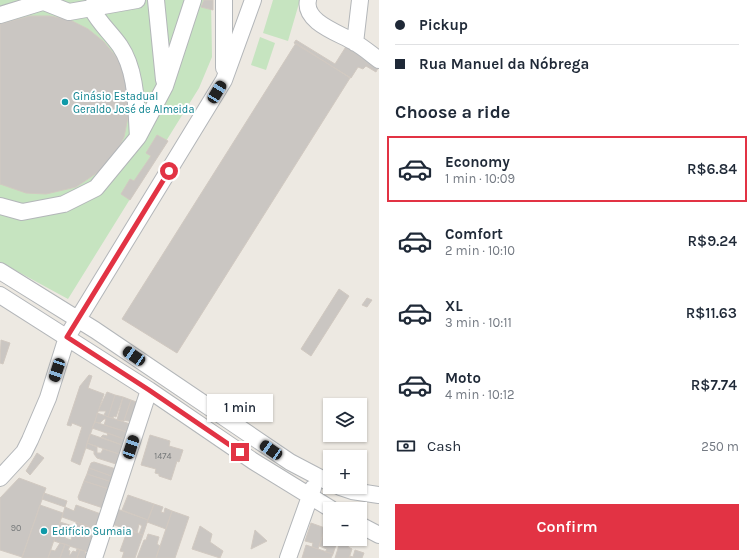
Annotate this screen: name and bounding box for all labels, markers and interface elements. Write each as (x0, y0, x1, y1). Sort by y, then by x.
text: Pickup (419, 16, 468, 34)
text: Rua Manuel da Nóbrega (419, 55, 589, 73)
car (206, 79, 228, 105)
place label: Ginásio Estadual Geraldo José de Almeida (73, 90, 194, 116)
marker: Ginásio Estadual Geraldo José de Almeida (60, 97, 70, 107)
text: Choose a ride (395, 101, 510, 123)
icon: car (397, 151, 433, 187)
text: Economy (445, 153, 510, 171)
text: R$6.84 (687, 160, 737, 178)
route start (160, 162, 178, 180)
text: 1 min · 10:09 (445, 171, 515, 186)
icon: car (397, 223, 433, 259)
text: Comfort (445, 225, 503, 243)
text: R$9.24 (688, 232, 737, 250)
text: 2 min · 10:10 (445, 243, 515, 258)
icon: car (397, 295, 433, 331)
text: XL (445, 297, 463, 315)
text: R$11.63 (686, 304, 737, 322)
text: 3 min · 10:11 (445, 315, 512, 330)
car (121, 344, 147, 368)
car (48, 357, 66, 383)
icon: car (397, 367, 433, 403)
text: Moto (445, 369, 481, 387)
text: R$7.74 (691, 376, 737, 394)
text: 4 min · 10:12 (445, 387, 515, 402)
callout: 1 min (207, 394, 273, 422)
map controls (323, 398, 367, 546)
button: layers (323, 398, 367, 442)
text: 1 min (224, 400, 256, 415)
car (122, 434, 140, 460)
icon: cash (395, 435, 417, 457)
text: Cash (427, 437, 461, 455)
car (258, 438, 284, 462)
text: 250 m (701, 439, 739, 454)
route end (231, 443, 249, 461)
button: + (323, 450, 367, 494)
house number: 1474 (154, 451, 172, 461)
button: − (323, 502, 367, 546)
button: Confirm (395, 504, 739, 550)
house number: 90 (11, 523, 21, 533)
place label: Edifício Sumaia (52, 525, 132, 538)
marker: Edifício Sumaia (39, 526, 49, 536)

